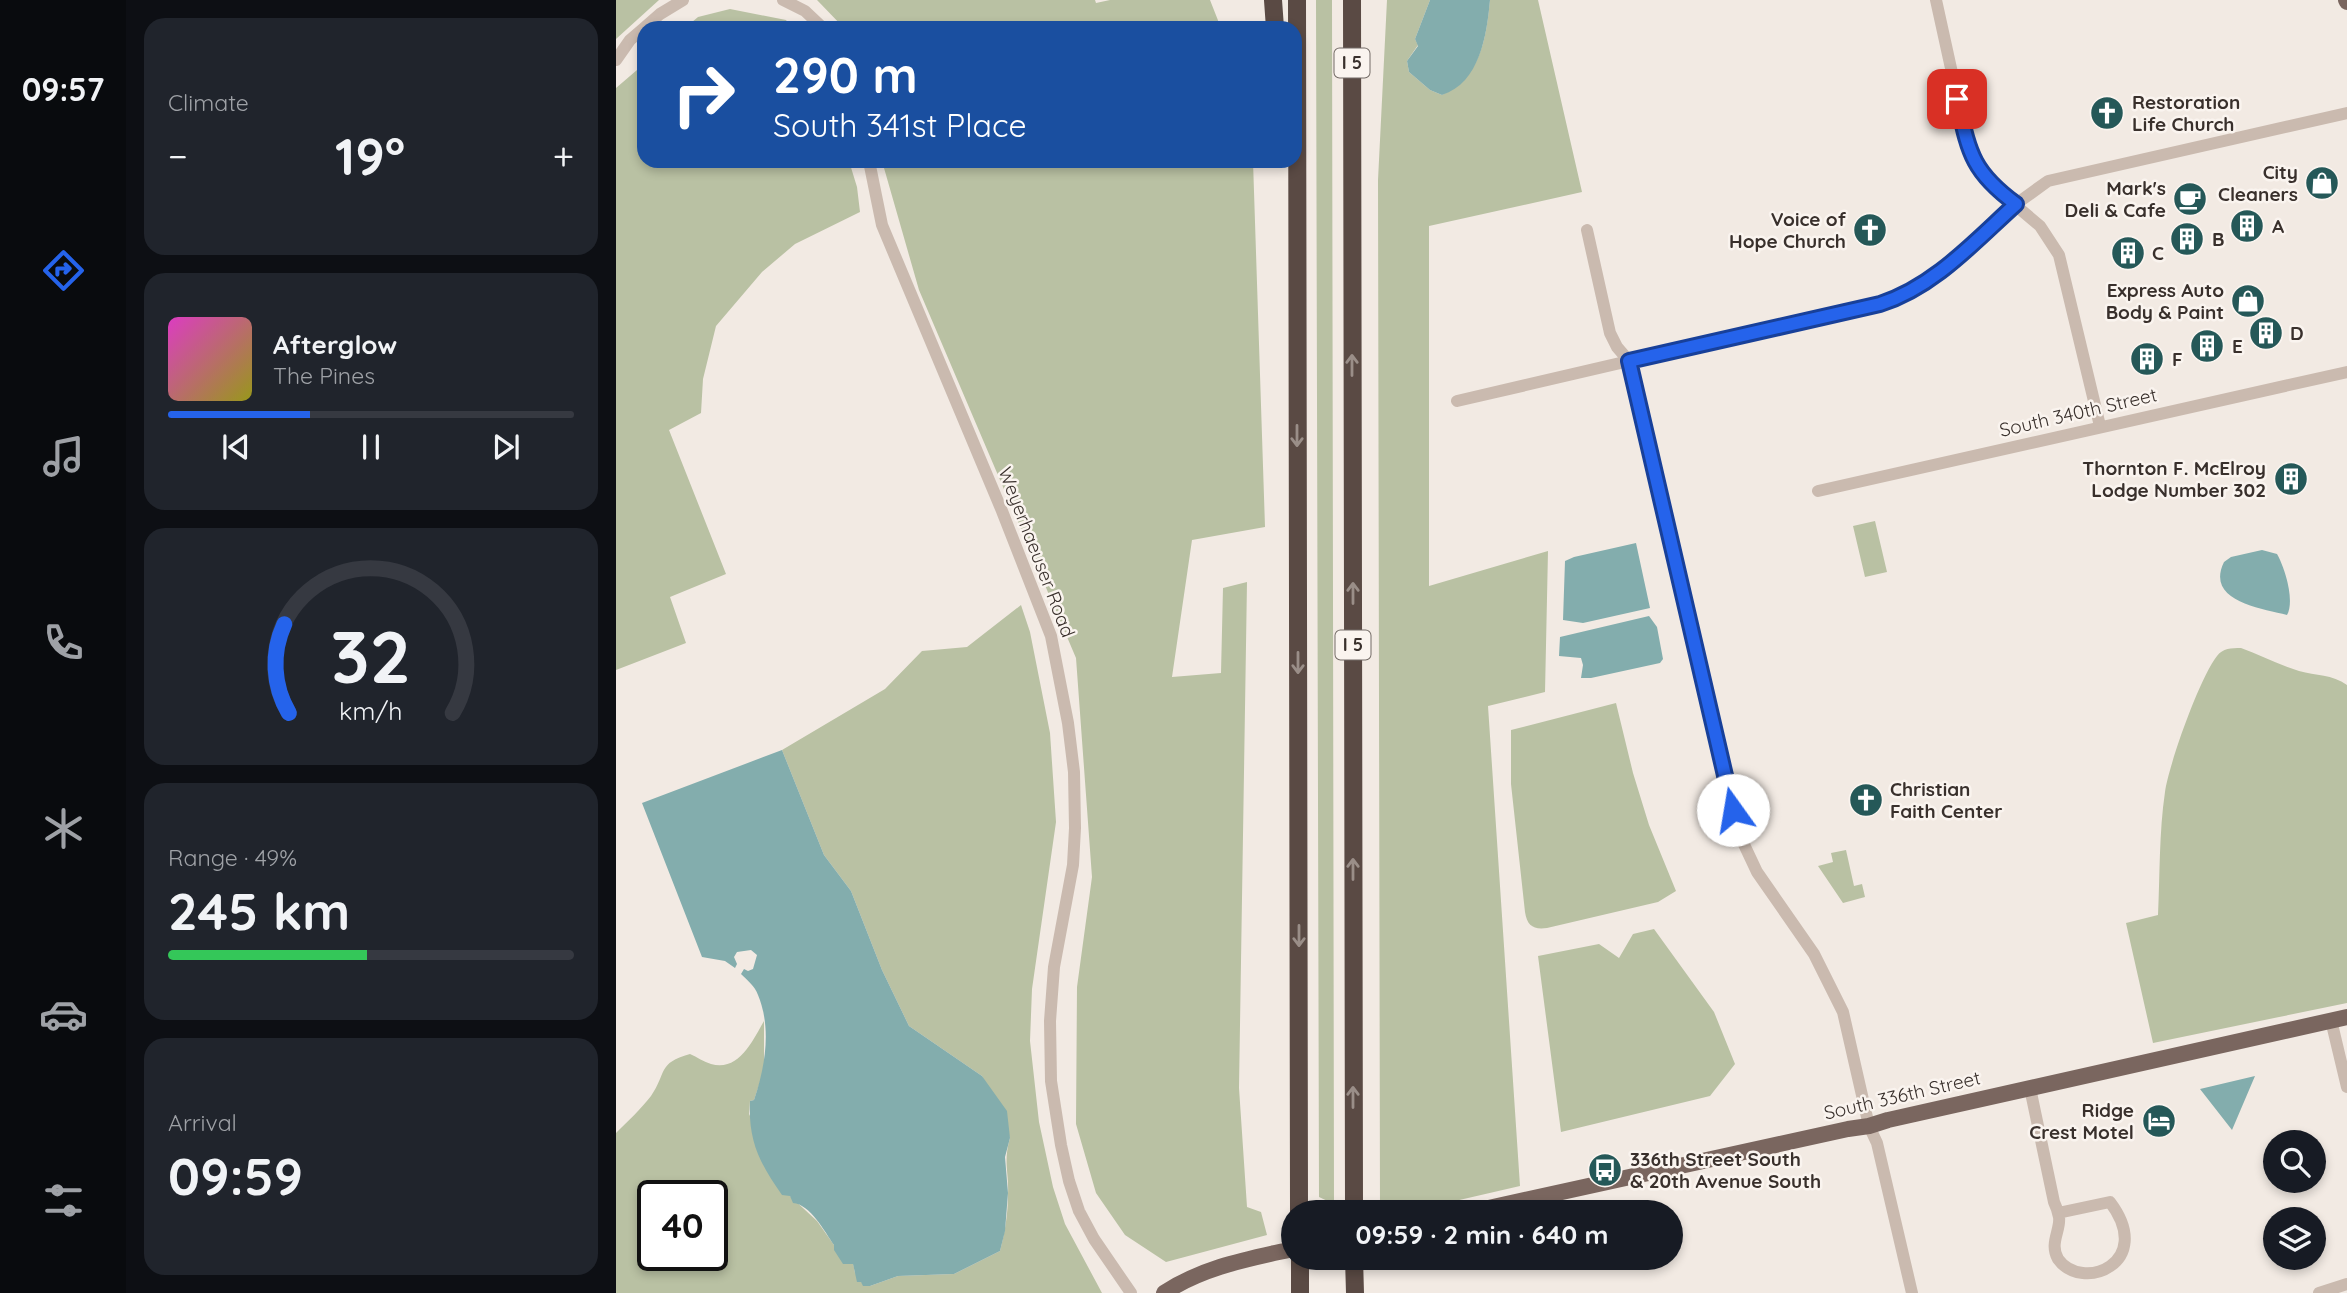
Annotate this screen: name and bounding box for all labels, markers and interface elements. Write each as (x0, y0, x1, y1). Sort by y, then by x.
text: 290 m (773, 44, 918, 105)
road number: I 5 (1334, 48, 1370, 78)
icon: right (658, 49, 749, 140)
text: 09:57 (22, 69, 104, 109)
pin (1927, 69, 1987, 129)
icon: arrive (1938, 80, 1976, 118)
text: Climate (168, 88, 249, 117)
place label: Restoration Life Church (2132, 90, 2240, 136)
church icon: Restoration Life Church (2088, 94, 2126, 132)
text: South 341st Place (773, 105, 1027, 145)
text: 19° (335, 123, 405, 188)
text: − (168, 132, 188, 180)
text: + (553, 132, 574, 180)
place label: City Cleaners (2218, 160, 2298, 206)
shop icon: City Cleaners (2303, 164, 2341, 202)
place label: Mark's Deli & Cafe (2065, 176, 2166, 222)
cafe icon: Mark's Deli & Cafe (2171, 180, 2209, 218)
place label: Voice of Hope Church (1729, 207, 1847, 253)
building icon: A (2228, 207, 2266, 245)
church icon: Voice of Hope Church (1851, 211, 1889, 249)
place label: A (2272, 214, 2284, 238)
building icon: B (2168, 220, 2206, 258)
place label: B (2212, 227, 2224, 251)
building icon: C (2109, 234, 2147, 272)
place label: C (2152, 241, 2164, 265)
icon: directions (39, 246, 88, 295)
place label: Express Auto Body & Paint (2106, 278, 2224, 324)
shop icon: Express Auto Body & Paint (2229, 282, 2267, 320)
building icon: D (2247, 314, 2285, 352)
place label: D (2290, 321, 2304, 345)
building icon: E (2188, 327, 2226, 365)
text: Afterglow (273, 328, 397, 361)
place label: E (2232, 334, 2243, 358)
building icon: F (2128, 340, 2166, 378)
place label: F (2172, 347, 2183, 371)
one-way arrow (1345, 354, 1359, 377)
text: The Pines (273, 361, 375, 390)
street label: South 340th Street (1997, 382, 2159, 442)
one-way arrow (1290, 424, 1304, 447)
icon: previous (217, 428, 255, 466)
icon: pause (352, 428, 390, 466)
icon: next (487, 428, 525, 466)
icon: music (39, 432, 88, 481)
place label: Thornton F. McElroy Lodge Number 302 (2082, 456, 2266, 502)
building icon: Thornton F. McElroy Lodge Number 302 (2272, 460, 2310, 498)
street label: Weyerhaeuser Road (993, 463, 1081, 641)
one-way arrow (1346, 581, 1360, 604)
text: 32 (331, 610, 411, 701)
icon: phone (39, 618, 88, 667)
road number: I 5 (1336, 630, 1370, 660)
one-way arrow (1291, 652, 1305, 675)
text: km/h (339, 694, 403, 725)
position arrow (1696, 773, 1770, 847)
place label: Christian Faith Center (1890, 777, 2003, 823)
church icon: Christian Faith Center (1847, 781, 1885, 819)
icon: climate (39, 804, 88, 853)
text: Range · 49% (168, 843, 297, 872)
one-way arrow (1346, 858, 1360, 881)
text: 245 km (168, 878, 350, 943)
one-way arrow (1292, 924, 1306, 947)
icon: car (39, 990, 88, 1039)
street label: South 336th Street (1821, 1065, 1983, 1125)
one-way arrow (1346, 1085, 1360, 1108)
place label: Ridge Crest Motel (2029, 1098, 2134, 1144)
hotel icon: Ridge Crest Motel (2140, 1102, 2178, 1140)
text: Arrival (168, 1108, 237, 1137)
map controls (2263, 1130, 2326, 1270)
button: search (2263, 1130, 2326, 1193)
text: 09:59 (168, 1143, 303, 1208)
place label: 336th Street South & 20th Avenue South (1630, 1147, 1821, 1193)
bus stop icon: 336th Street South & 20th Avenue South (1586, 1151, 1624, 1189)
icon: filters (39, 1176, 88, 1225)
speed limit sign: 40 (637, 1180, 728, 1271)
button: layers (2263, 1207, 2326, 1270)
text: 09:59 · 2 min · 640 m (1356, 1218, 1608, 1251)

